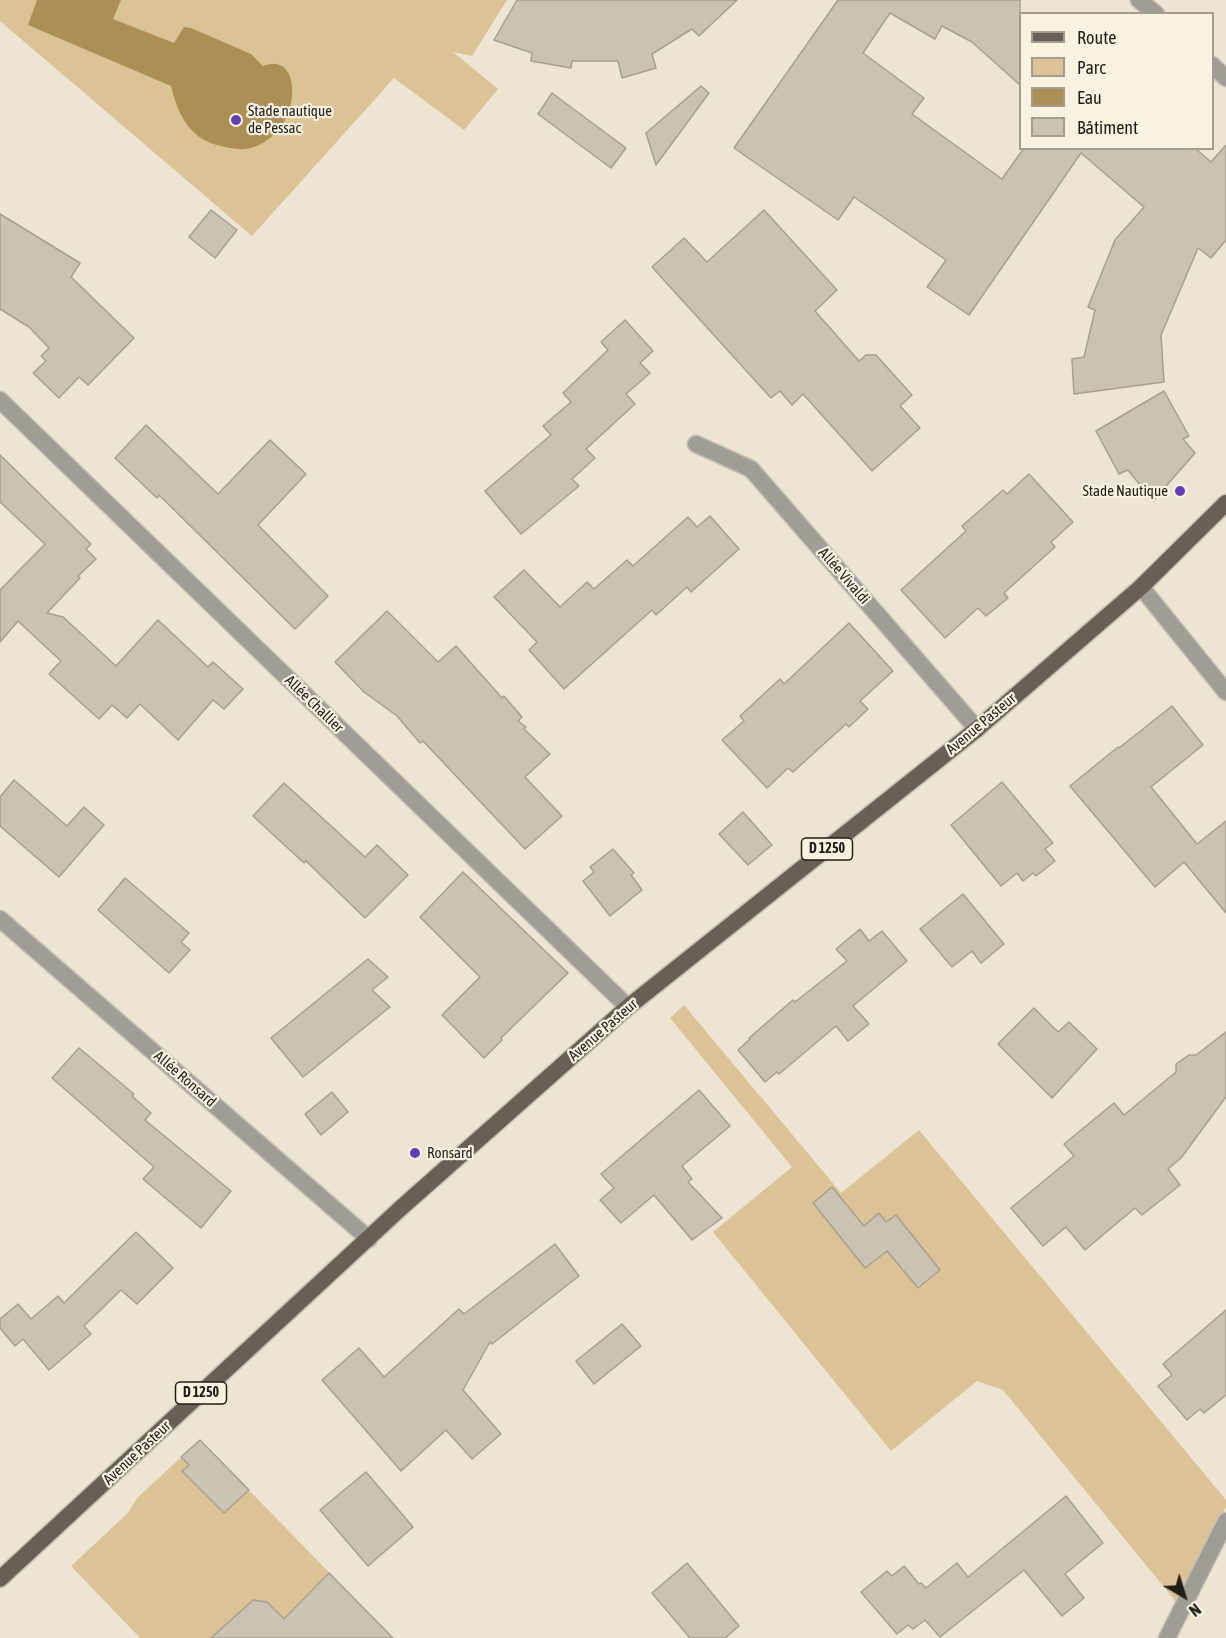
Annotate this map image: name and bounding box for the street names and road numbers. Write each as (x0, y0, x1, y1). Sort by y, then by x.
street label: Allée Vivaldi (815, 544, 873, 608)
street label: Allée Challier (281, 672, 347, 736)
street label: Avenue Pasteur (942, 690, 1020, 758)
road number: D 1250 (802, 838, 852, 860)
street label: Avenue Pasteur (565, 995, 641, 1065)
street label: Allée Ronsard (150, 1047, 220, 1111)
road number: D 1250 (176, 1382, 226, 1404)
street label: Avenue Pasteur (100, 1417, 174, 1489)

